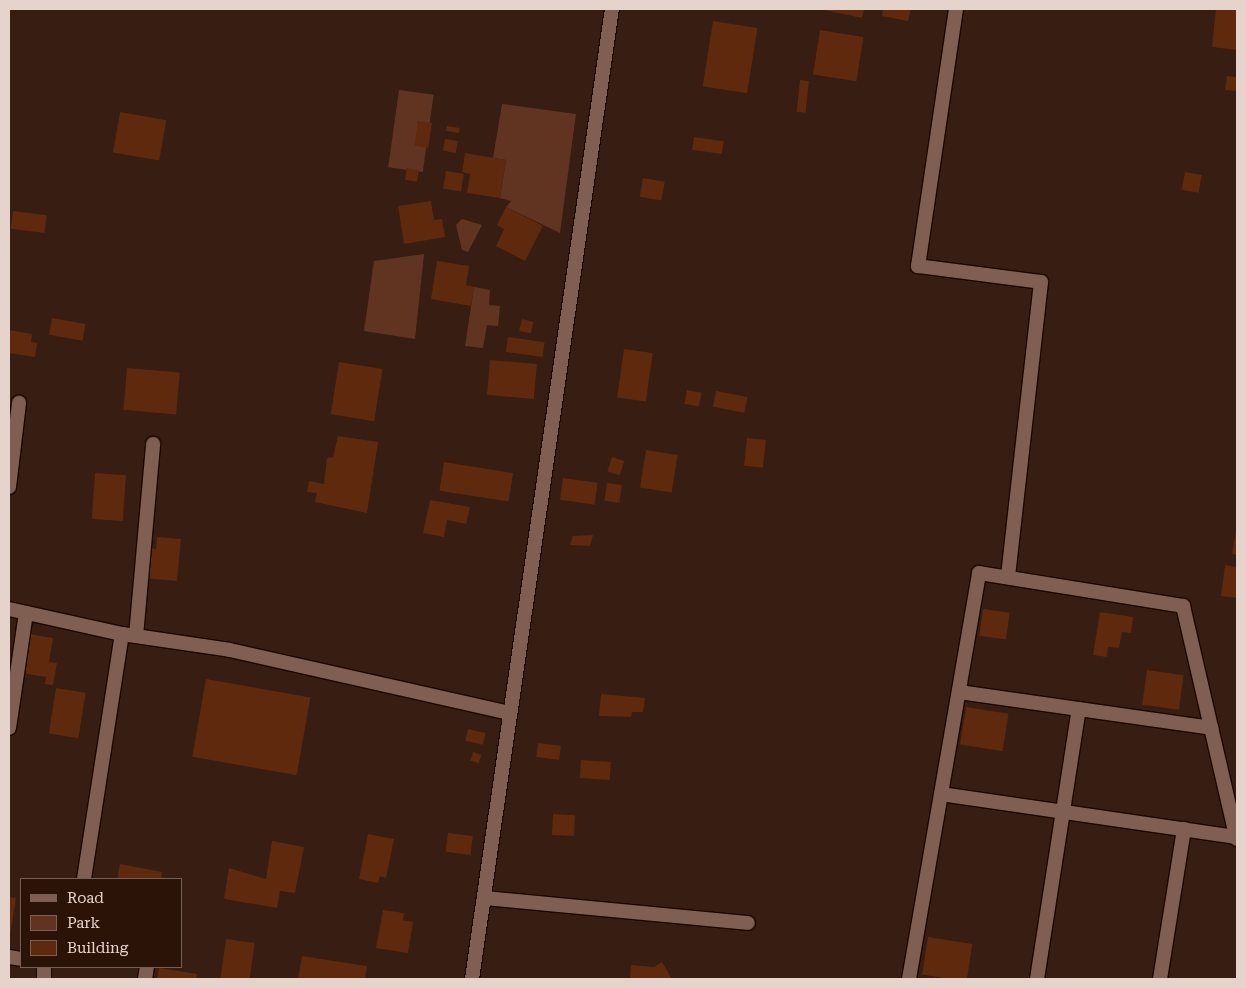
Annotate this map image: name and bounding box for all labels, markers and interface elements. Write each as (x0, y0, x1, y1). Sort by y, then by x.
legend (20, 878, 182, 968)
text: Road (67, 889, 104, 907)
text: Park (67, 914, 100, 932)
text: Building (67, 939, 128, 957)

